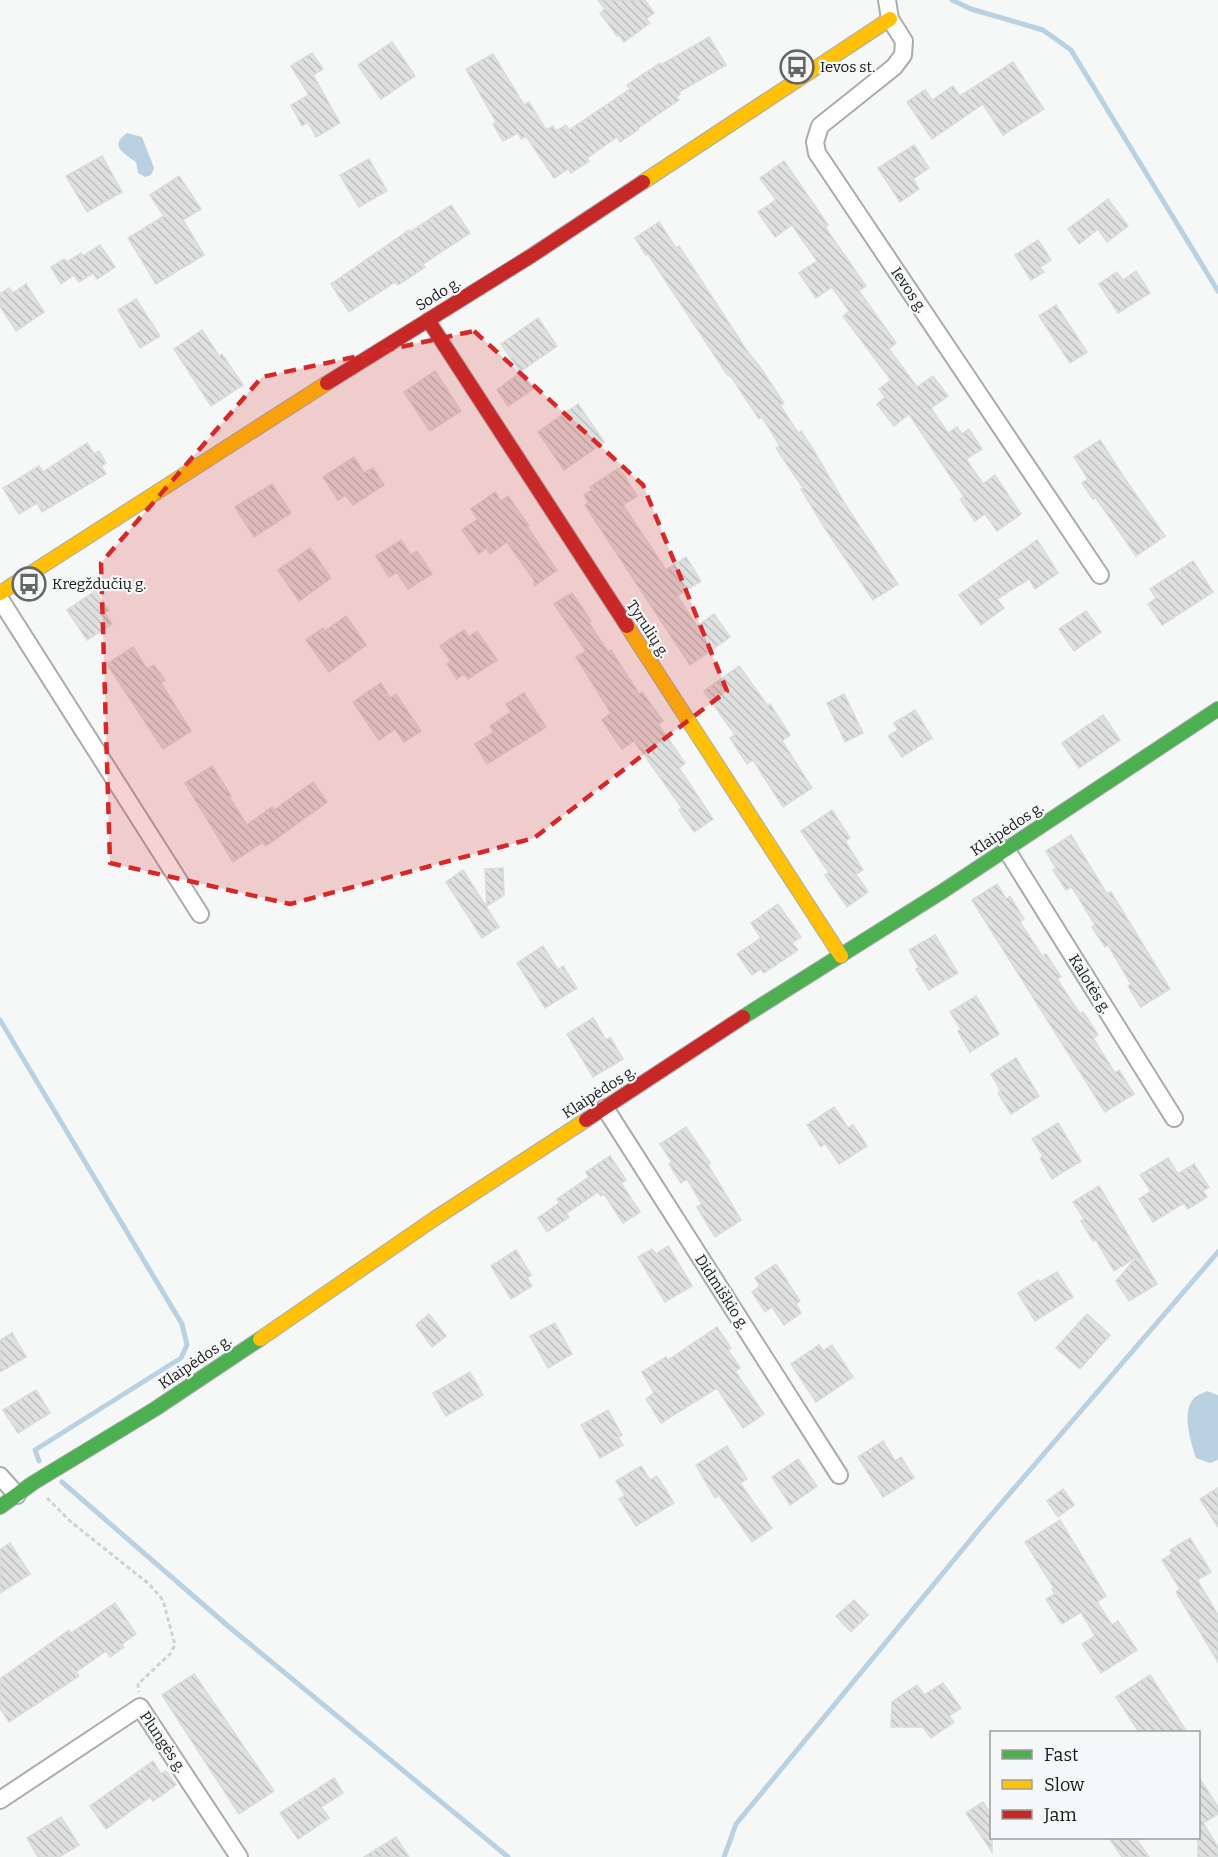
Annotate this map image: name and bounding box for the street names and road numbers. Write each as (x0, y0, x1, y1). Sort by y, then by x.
street label: Ievos g. (887, 264, 931, 316)
street label: Sodo g. (412, 273, 464, 315)
street label: Tyrulių g. (623, 597, 673, 661)
street label: Klaipėdos g. (967, 798, 1047, 860)
street label: Kalotės g. (1065, 951, 1115, 1017)
street label: Klaipėdos g. (559, 1062, 639, 1122)
street label: Didmiškio g. (691, 1251, 753, 1333)
street label: Klaipėdos g. (155, 1331, 235, 1393)
street label: Plungės g. (136, 1708, 190, 1776)

